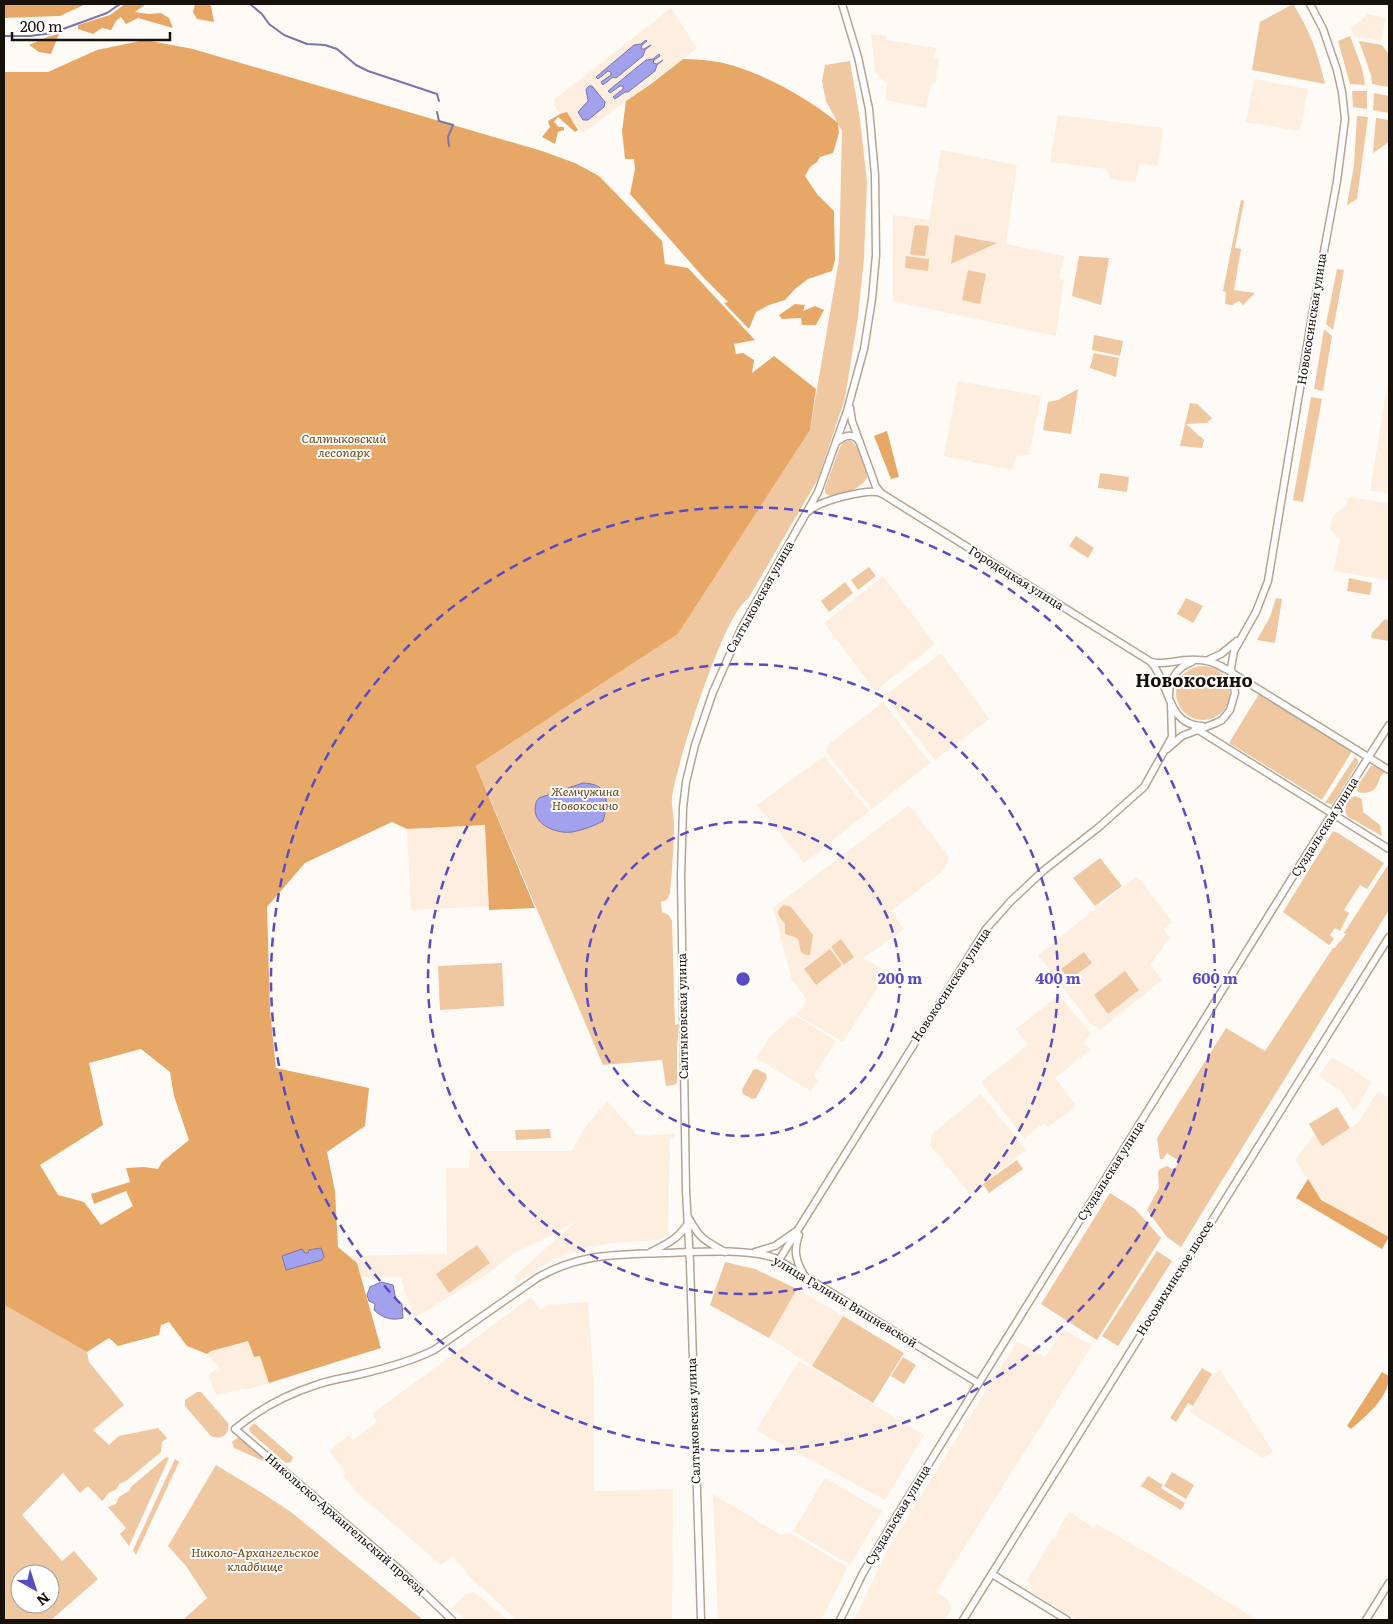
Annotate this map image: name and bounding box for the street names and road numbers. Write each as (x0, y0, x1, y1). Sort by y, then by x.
street label: Новокосинская улица (1292, 251, 1330, 386)
street label: Салтыковская улица (721, 537, 798, 656)
street label: Городецкая улица (965, 541, 1068, 614)
street label: Суздальская улица (1286, 773, 1362, 880)
street label: Новокосинская улица (906, 923, 994, 1045)
street label: Салтыковская улица (672, 952, 692, 1079)
street label: Суздальская улица (1072, 1117, 1148, 1224)
street label: Носовихинское шоссе (1131, 1216, 1217, 1339)
street label: улица Галины Вишневской (770, 1251, 921, 1351)
street label: Салтыковская улица (682, 1357, 704, 1484)
street label: Никольско-Архангельский проезд (262, 1448, 430, 1598)
street label: Суздальская улица (860, 1460, 935, 1568)

